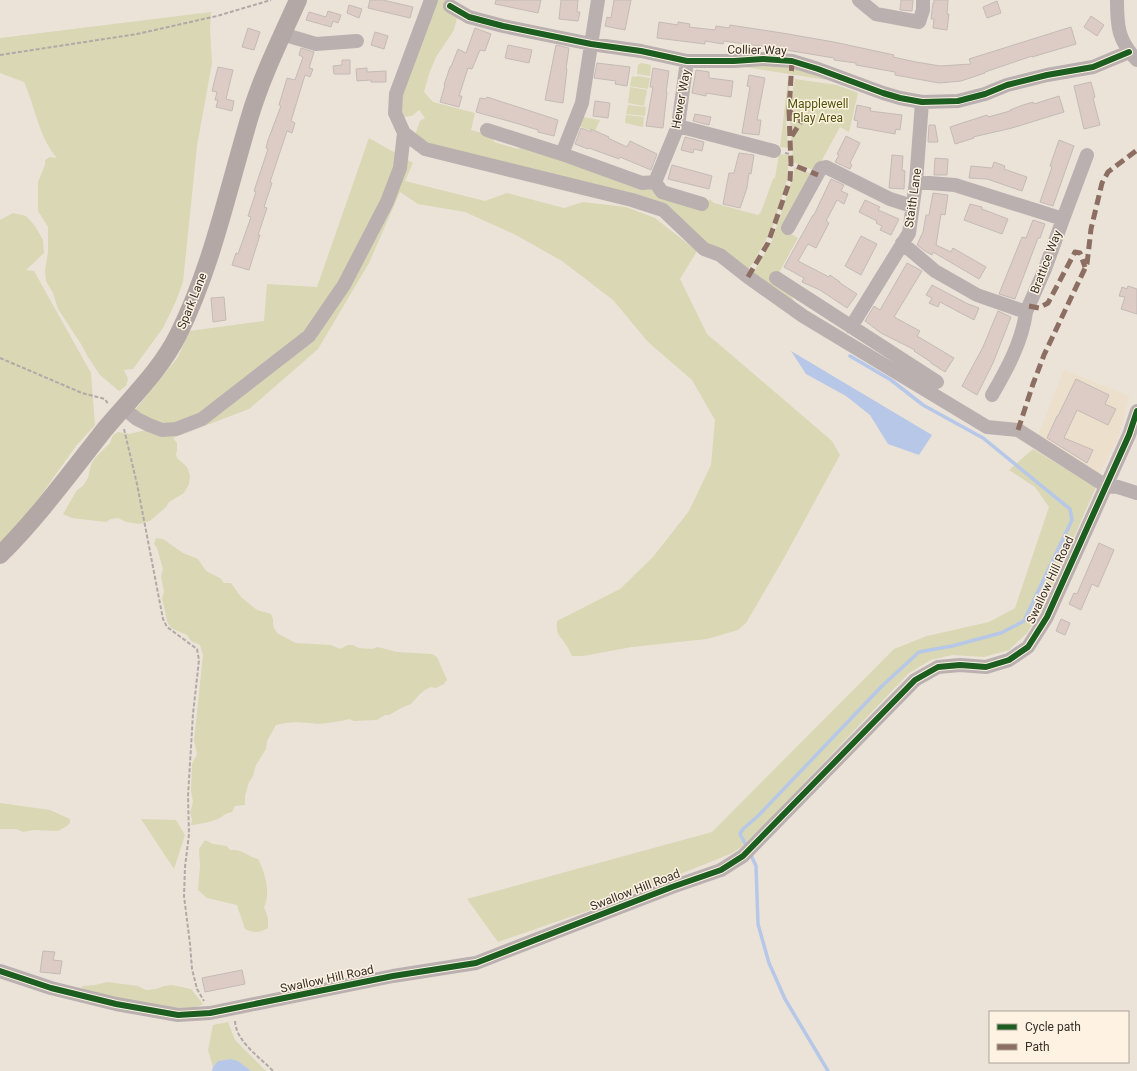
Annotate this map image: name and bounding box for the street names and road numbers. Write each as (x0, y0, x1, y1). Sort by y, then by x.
street label: Collier Way (727, 42, 787, 58)
street label: Hewer Way (669, 68, 693, 130)
street label: Staith Lane (902, 167, 924, 229)
street label: Brattice Way (1027, 228, 1065, 296)
street label: Spark Lane (174, 271, 210, 331)
street label: Swallow Hill Road (1024, 534, 1076, 626)
street label: Swallow Hill Road (588, 866, 682, 914)
street label: Swallow Hill Road (279, 962, 375, 996)

